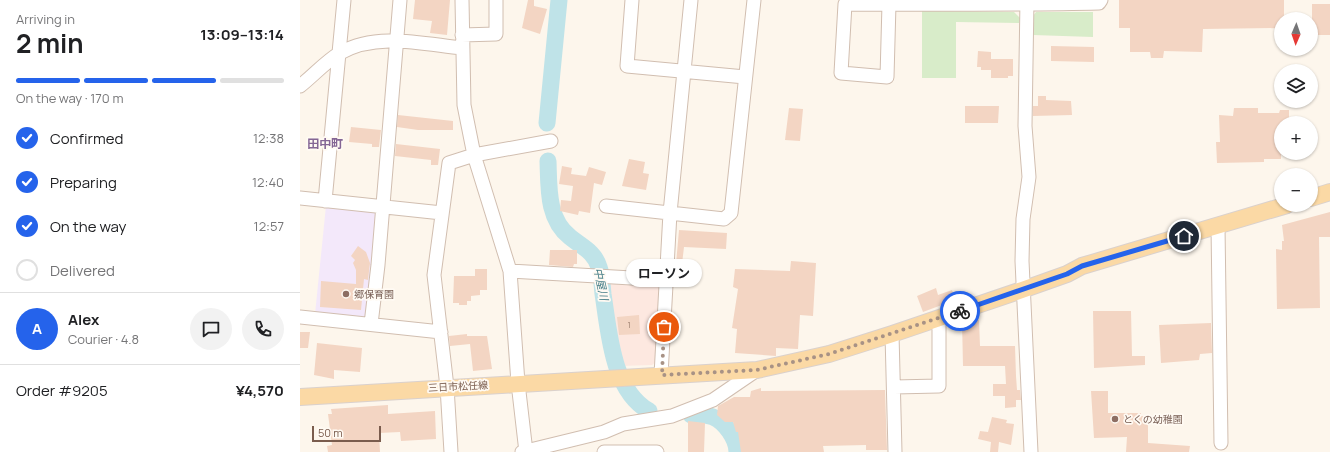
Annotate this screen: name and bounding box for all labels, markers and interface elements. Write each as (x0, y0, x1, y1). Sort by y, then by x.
text: Arriving in (16, 10, 75, 28)
north arrow (1274, 12, 1318, 56)
map controls (1274, 12, 1318, 212)
text: 13:09–13:14 (200, 24, 284, 45)
text: 2 min (16, 25, 84, 61)
button: layers (1274, 64, 1318, 108)
text: On the way · 170 m (16, 89, 123, 107)
button: + (1274, 116, 1318, 160)
icon: check (16, 127, 38, 149)
text: Confirmed (50, 128, 123, 149)
text: 12:38 (253, 129, 284, 147)
district label: 田中町 (307, 135, 343, 152)
button: − (1274, 168, 1318, 212)
icon: check (16, 171, 38, 193)
text: Preparing (50, 172, 117, 193)
text: 12:40 (252, 173, 284, 191)
icon: check (16, 215, 38, 237)
text: On the way (50, 216, 126, 237)
text: 12:57 (254, 217, 284, 235)
pin (1167, 219, 1201, 253)
icon: home (1173, 225, 1195, 247)
callout: ローソン (626, 259, 702, 287)
text: Delivered (50, 260, 115, 281)
text: ローソン (638, 264, 690, 282)
water label: 中屋川 (591, 266, 612, 303)
place label: 郷保育園 (354, 287, 394, 301)
marker: 郷保育園 (341, 289, 351, 299)
courier (940, 291, 980, 331)
icon: bike (949, 300, 971, 322)
button: chat (190, 308, 232, 350)
button: phone (242, 308, 284, 350)
text: Alex (68, 309, 99, 330)
pin (647, 310, 681, 344)
icon: bag (653, 316, 675, 338)
text: A (32, 318, 42, 339)
house number: 1 (627, 319, 631, 330)
text: Courier · 4.8 (68, 330, 139, 348)
street label: 三日市松任線 (428, 377, 488, 395)
text: Order #9205 (16, 380, 108, 401)
text: ¥4,570 (236, 380, 284, 401)
place label: とくの幼稚園 (1123, 412, 1183, 426)
marker: とくの幼稚園 (1110, 414, 1120, 424)
scale bar (312, 424, 381, 443)
text: 50 m (318, 425, 343, 440)

